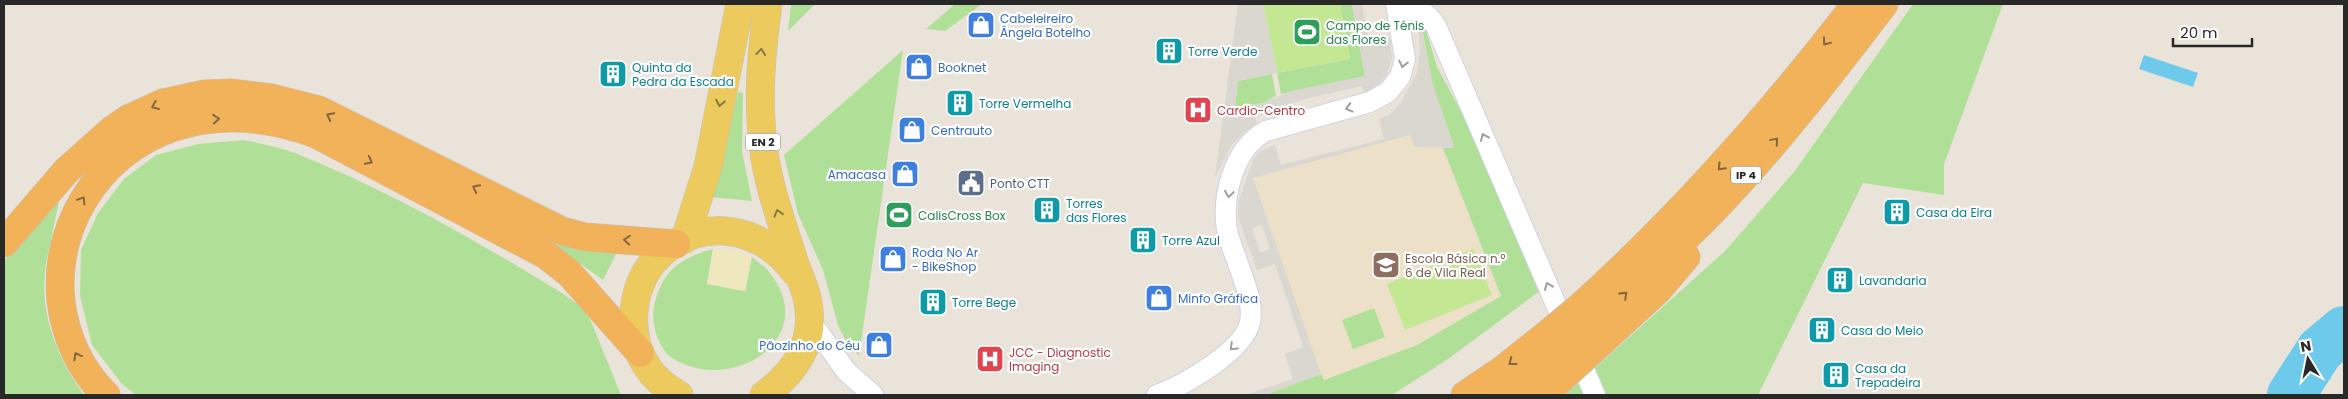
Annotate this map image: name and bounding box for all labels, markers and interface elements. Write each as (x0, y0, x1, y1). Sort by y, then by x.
shop icon: Cabeleireiro Ângela Botelho (966, 10, 996, 40)
place label: Cabeleireiro Ângela Botelho (1000, 10, 1091, 41)
scale bar (2173, 15, 2252, 47)
sports icon: Campo de Ténis das Flores (1292, 17, 1322, 47)
place label: Campo de Ténis das Flores (1326, 17, 1424, 48)
text: 20 m (2180, 22, 2218, 43)
building icon: Torre Verde (1154, 36, 1184, 66)
one-way arrow (1823, 37, 1832, 46)
place label: Torre Verde (1188, 43, 1257, 60)
one-way arrow (755, 48, 766, 56)
shop icon: Booknet (904, 52, 934, 82)
building icon: Quinta da Pedra da Escada (598, 59, 628, 89)
place label: Quinta da Pedra da Escada (632, 59, 734, 90)
place label: Booknet (938, 59, 986, 76)
one-way arrow (1399, 60, 1409, 69)
building icon: Torre Vermelha (945, 88, 975, 118)
place label: Torre Vermelha (979, 95, 1071, 112)
hospital icon: Cardio-Centro (1183, 95, 1213, 125)
one-way arrow (716, 99, 726, 108)
one-way arrow (151, 100, 160, 111)
place label: Cardio-Centro (1217, 102, 1305, 119)
one-way arrow (1344, 102, 1353, 113)
one-way arrow (326, 111, 335, 122)
one-way arrow (212, 114, 220, 125)
shop icon: Centrauto (897, 115, 927, 145)
place label: Centrauto (931, 122, 992, 139)
one-way arrow (1479, 133, 1490, 142)
road number: EN 2 (746, 134, 780, 150)
one-way arrow (1769, 138, 1778, 147)
one-way arrow (364, 155, 373, 165)
shop icon: Amacasa (890, 159, 920, 189)
one-way arrow (1718, 161, 1727, 170)
place label: Amacasa (828, 166, 886, 183)
road number: IP 4 (1731, 166, 1761, 184)
public building icon: Ponto CTT (956, 168, 986, 198)
place label: Ponto CTT (990, 175, 1050, 192)
one-way arrow (472, 184, 481, 194)
one-way arrow (1224, 190, 1235, 198)
building icon: Torres das Flores (1032, 195, 1062, 225)
place label: Torres das Flores (1066, 195, 1127, 226)
one-way arrow (76, 197, 86, 206)
building icon: Casa da Eira (1882, 197, 1912, 227)
sports icon: CalisCross Box (884, 200, 914, 230)
place label: Casa da Eira (1916, 204, 1992, 221)
place label: CalisCross Box (918, 207, 1006, 224)
one-way arrow (774, 209, 784, 217)
building icon: Torre Azul (1128, 225, 1158, 255)
place label: Torre Azul (1162, 232, 1220, 249)
one-way arrow (623, 235, 631, 246)
shop icon: Roda No Ar - BikeShop (878, 244, 908, 274)
place label: Roda No Ar - BikeShop (912, 244, 979, 275)
school or university icon: Escola Básica n.º 6 de Vila Real (1371, 250, 1401, 280)
place label: Escola Básica n.º 6 de Vila Real (1405, 250, 1505, 281)
building icon: Lavandaria (1825, 265, 1855, 295)
place label: Lavandaria (1859, 272, 1927, 289)
one-way arrow (1543, 282, 1554, 291)
shop icon: Minfo Gráfica (1144, 283, 1174, 313)
building icon: Torre Bege (918, 287, 948, 317)
place label: Minfo Gráfica (1178, 290, 1258, 307)
one-way arrow (1619, 292, 1628, 301)
place label: Torre Bege (952, 294, 1016, 311)
building icon: Casa do Meio (1807, 315, 1837, 345)
place label: Casa do Meio (1841, 322, 1924, 339)
shop icon: Pãozinho do Céu (864, 330, 894, 360)
north arrow (2283, 334, 2333, 384)
text: N (2299, 335, 2313, 357)
place label: Pãozinho do Céu (759, 337, 860, 354)
one-way arrow (1230, 341, 1239, 350)
hospital icon: JCC - Diagnostic Imaging (975, 344, 1005, 374)
place label: JCC - Diagnostic Imaging (1009, 344, 1111, 375)
one-way arrow (74, 352, 84, 361)
one-way arrow (1509, 356, 1518, 364)
building icon: Casa da Trepadeira (1821, 360, 1851, 390)
place label: Casa da Trepadeira (1855, 360, 1921, 391)

